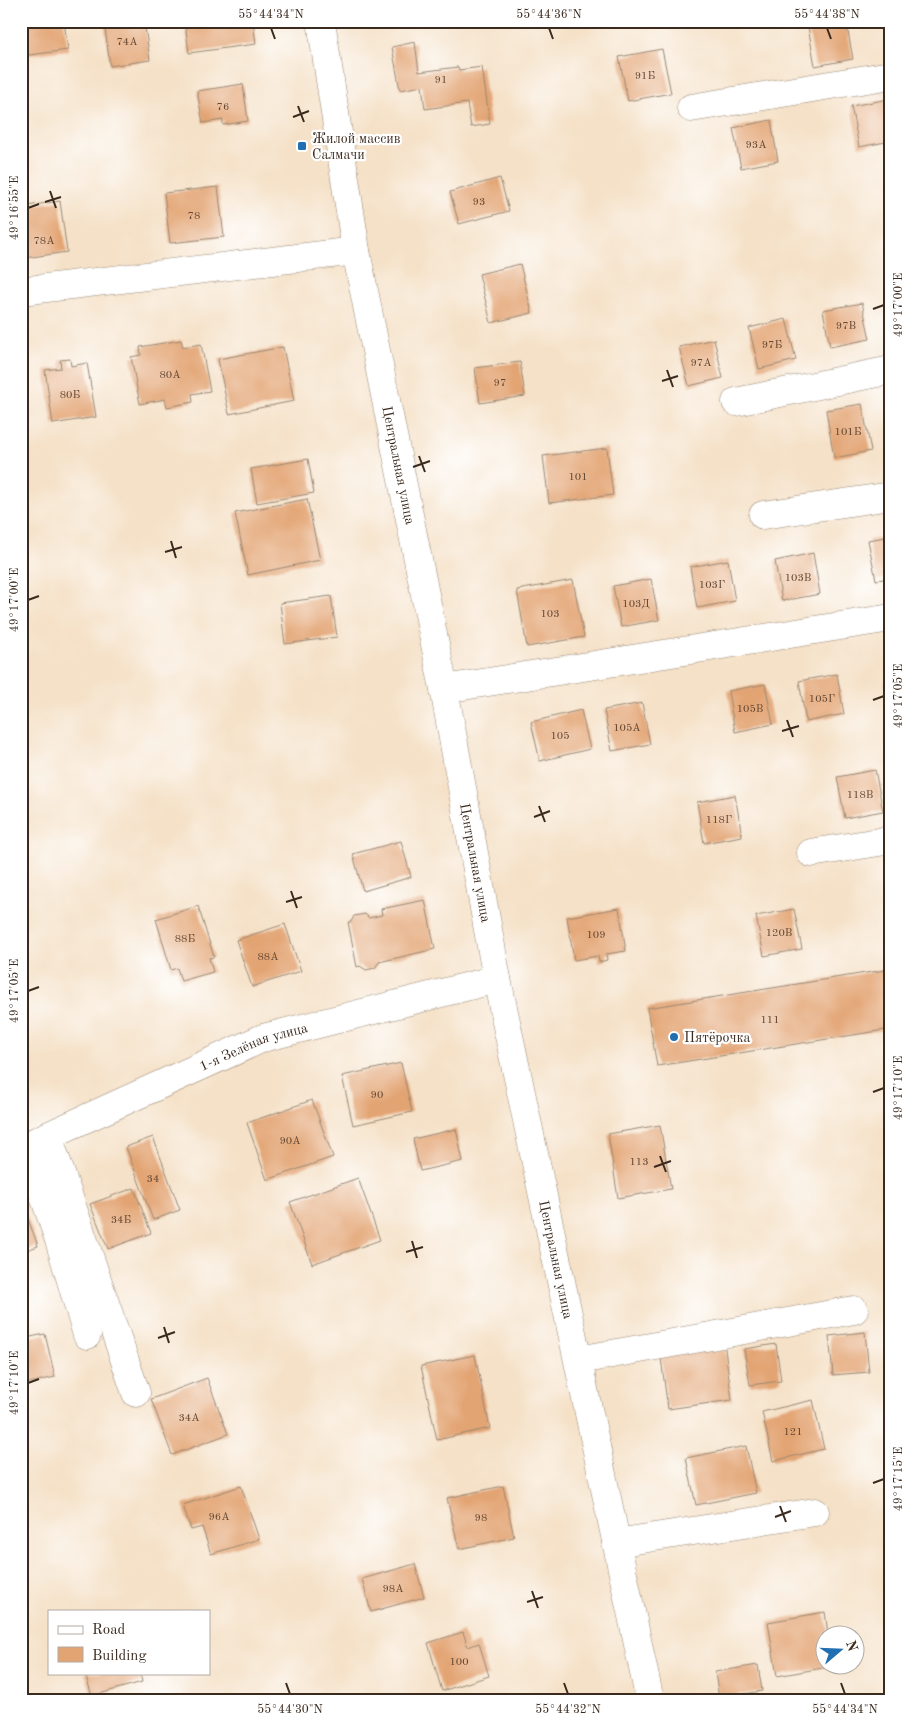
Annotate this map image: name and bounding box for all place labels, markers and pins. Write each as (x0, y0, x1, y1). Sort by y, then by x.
place label: Жилой массив Салмачи (312, 132, 401, 162)
marker: Жилой массив Салмачи (296, 140, 308, 152)
marker: Пятёрочка (668, 1031, 680, 1043)
place label: Пятёрочка (684, 1031, 751, 1045)

